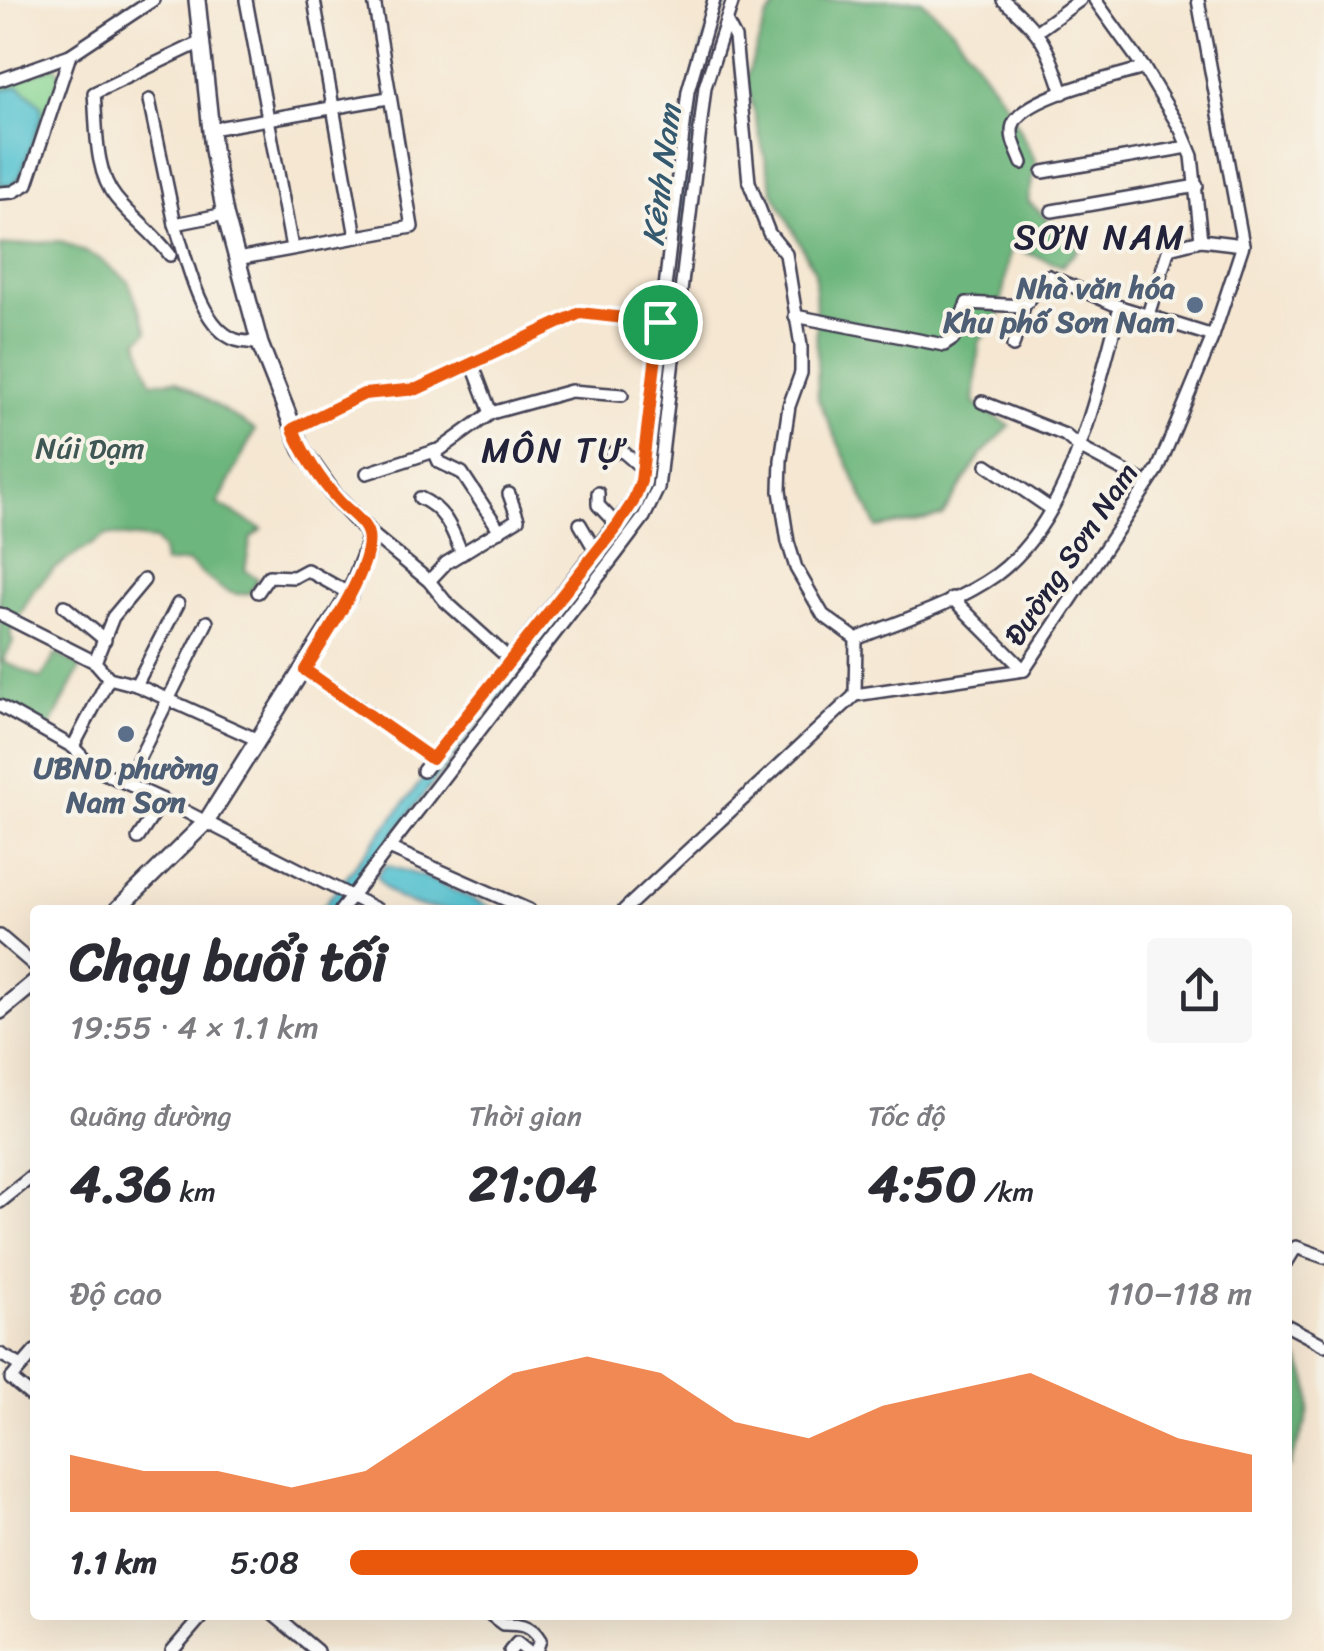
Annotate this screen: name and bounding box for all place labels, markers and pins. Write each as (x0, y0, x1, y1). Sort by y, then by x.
place label: Nhà văn hóa Khu phố Sơn Nam (942, 261, 1175, 349)
pin (618, 280, 703, 365)
marker: Nhà văn hóa Khu phố Sơn Nam (1184, 294, 1206, 316)
marker: UBND phường Nam Sơn (115, 723, 137, 745)
place label: UBND phường Nam Sơn (34, 741, 218, 829)

